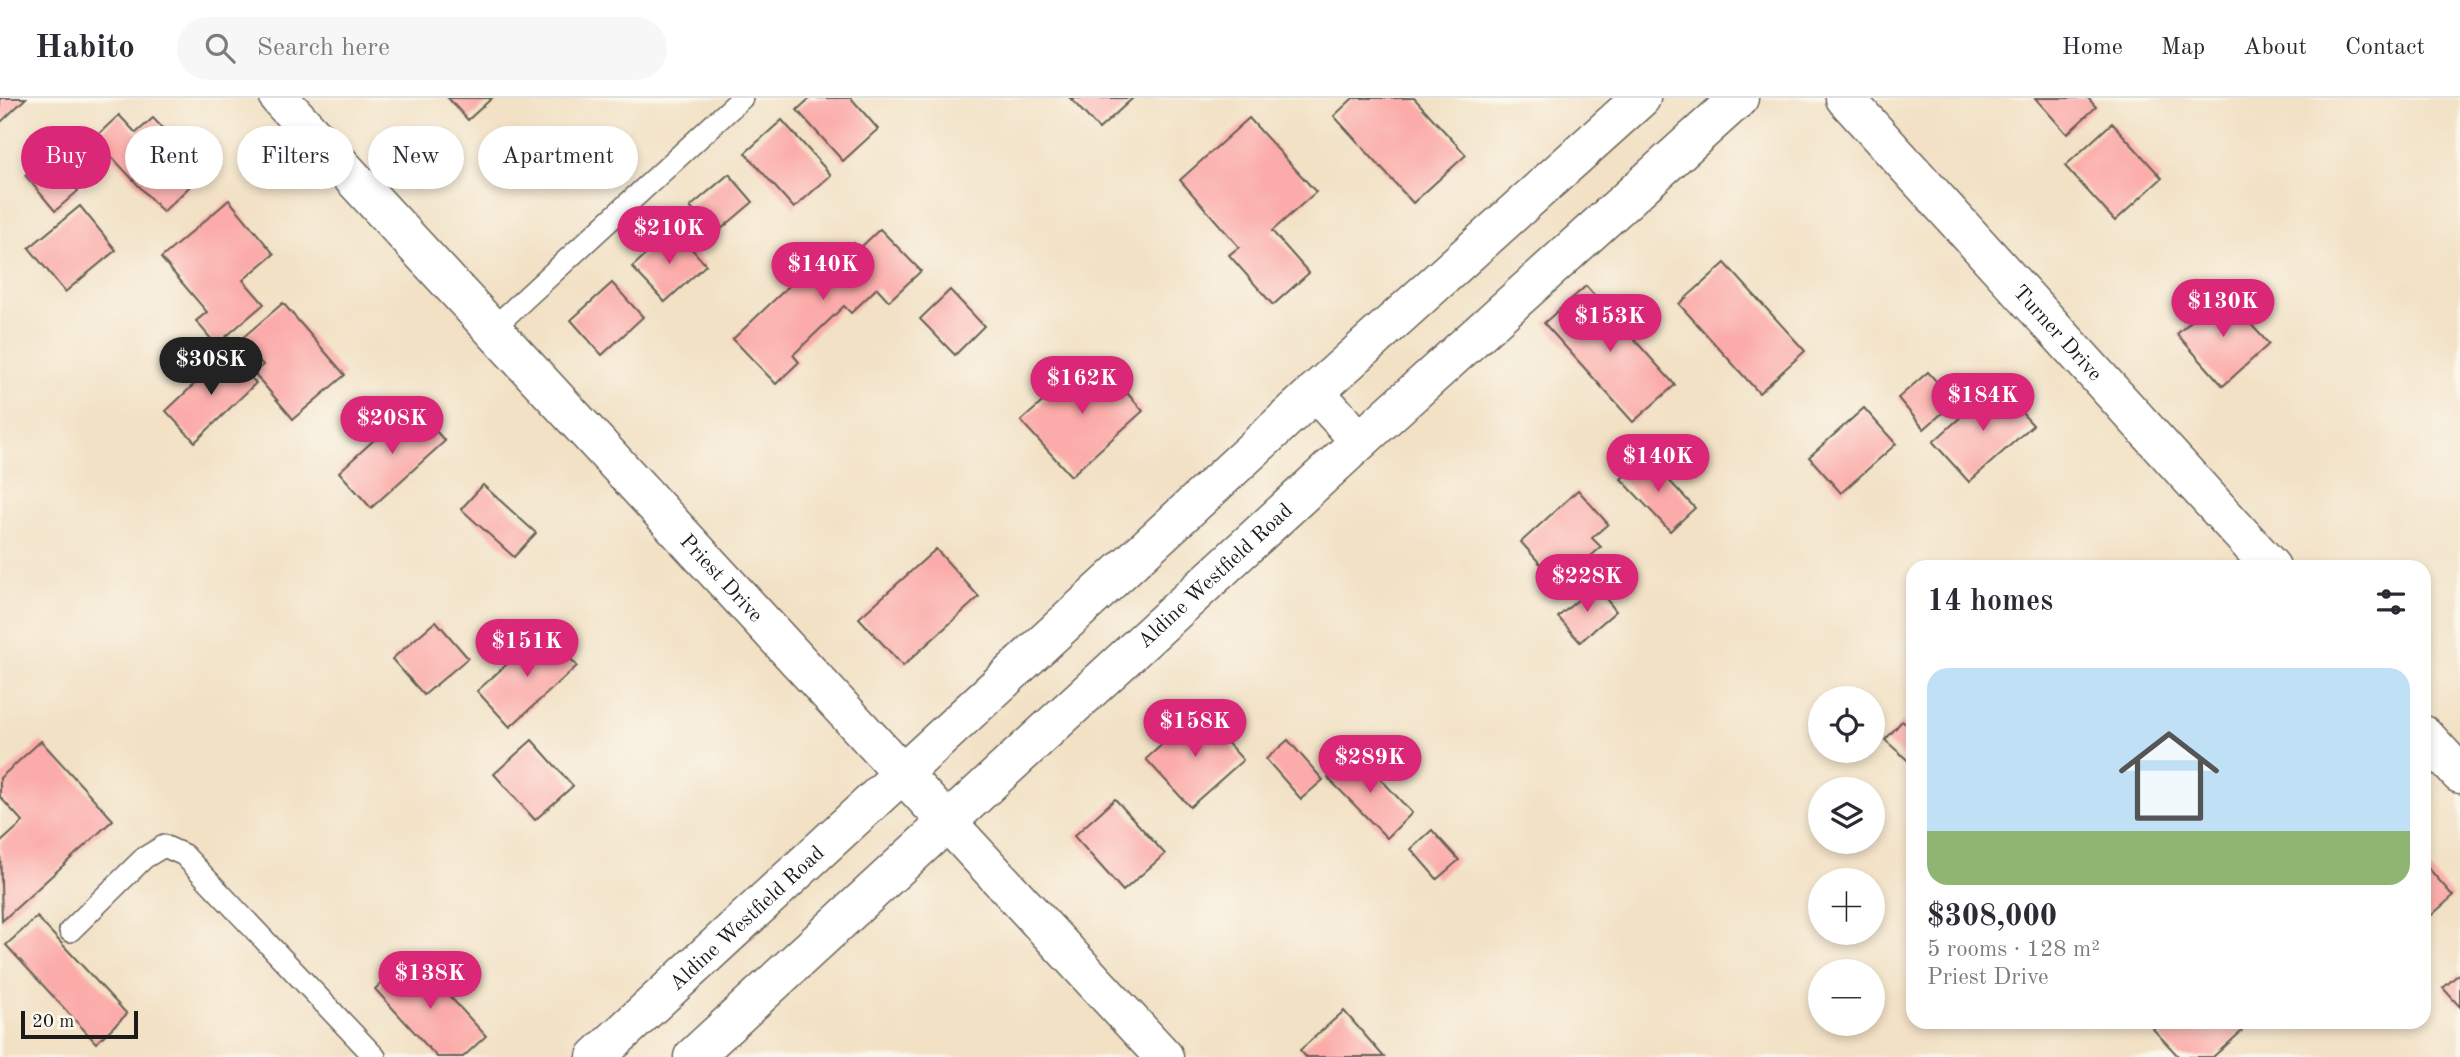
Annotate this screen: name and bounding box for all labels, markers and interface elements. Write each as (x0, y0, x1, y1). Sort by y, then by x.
search box (177, 17, 667, 80)
icon: search (201, 29, 239, 67)
text: Habito (35, 32, 135, 65)
text: Search here (257, 35, 390, 61)
text: Home (2062, 36, 2123, 60)
text: Map (2161, 36, 2205, 60)
text: About (2243, 36, 2307, 60)
text: Contact (2345, 36, 2425, 60)
chip: Buy (21, 126, 111, 189)
chip: Rent (125, 126, 223, 189)
chip: Filters (237, 126, 354, 189)
chip: New (368, 126, 464, 189)
chip: Apartment (478, 126, 638, 189)
pin: $210K (620, 206, 718, 266)
text: $210K (633, 217, 705, 240)
pin: $140K (774, 242, 872, 302)
text: $140K (787, 253, 859, 276)
pin: $130K (2174, 280, 2272, 339)
street label: Turner Drive (2009, 282, 2105, 385)
text: $130K (2187, 290, 2259, 313)
pin: $153K (1561, 294, 1659, 354)
text: $153K (1574, 305, 1646, 328)
pin: $308K (162, 338, 260, 397)
text: $308K (175, 348, 247, 371)
pin: $162K (1033, 356, 1131, 416)
text: $162K (1046, 367, 1118, 390)
pin: $184K (1934, 374, 2032, 433)
text: $184K (1947, 384, 2019, 407)
pin: $208K (343, 396, 441, 456)
text: $208K (356, 407, 428, 430)
pin: $140K (1609, 434, 1707, 494)
text: $140K (1622, 445, 1694, 468)
street label: Aldine Westfield Road (1134, 500, 1297, 653)
street label: Priest Drive (675, 531, 766, 627)
pin: $228K (1538, 554, 1636, 614)
text: $228K (1551, 565, 1623, 588)
icon: filters (2372, 583, 2410, 621)
text: 14 homes (1927, 587, 2053, 617)
pin: $151K (478, 620, 576, 679)
text: $151K (491, 630, 563, 653)
map controls (1808, 686, 1885, 1036)
button: locate (1808, 686, 1885, 763)
pin: $158K (1146, 700, 1244, 759)
text: $158K (1159, 710, 1231, 733)
icon: home (2106, 713, 2232, 839)
pin: $289K (1321, 736, 1419, 795)
text: $289K (1334, 746, 1406, 769)
button: layers (1808, 777, 1885, 854)
street label: Aldine Westfield Road (666, 843, 829, 995)
button: + (1808, 868, 1885, 945)
text: $308,000 (1927, 902, 2057, 932)
text: 5 rooms · 128 m² (1927, 938, 2100, 961)
pin: $138K (381, 951, 479, 1011)
button: − (1808, 959, 1885, 1036)
text: $138K (394, 962, 466, 985)
text: Priest Drive (1927, 966, 2049, 989)
scale bar (21, 1008, 138, 1040)
text: 20 m (32, 1013, 74, 1032)

